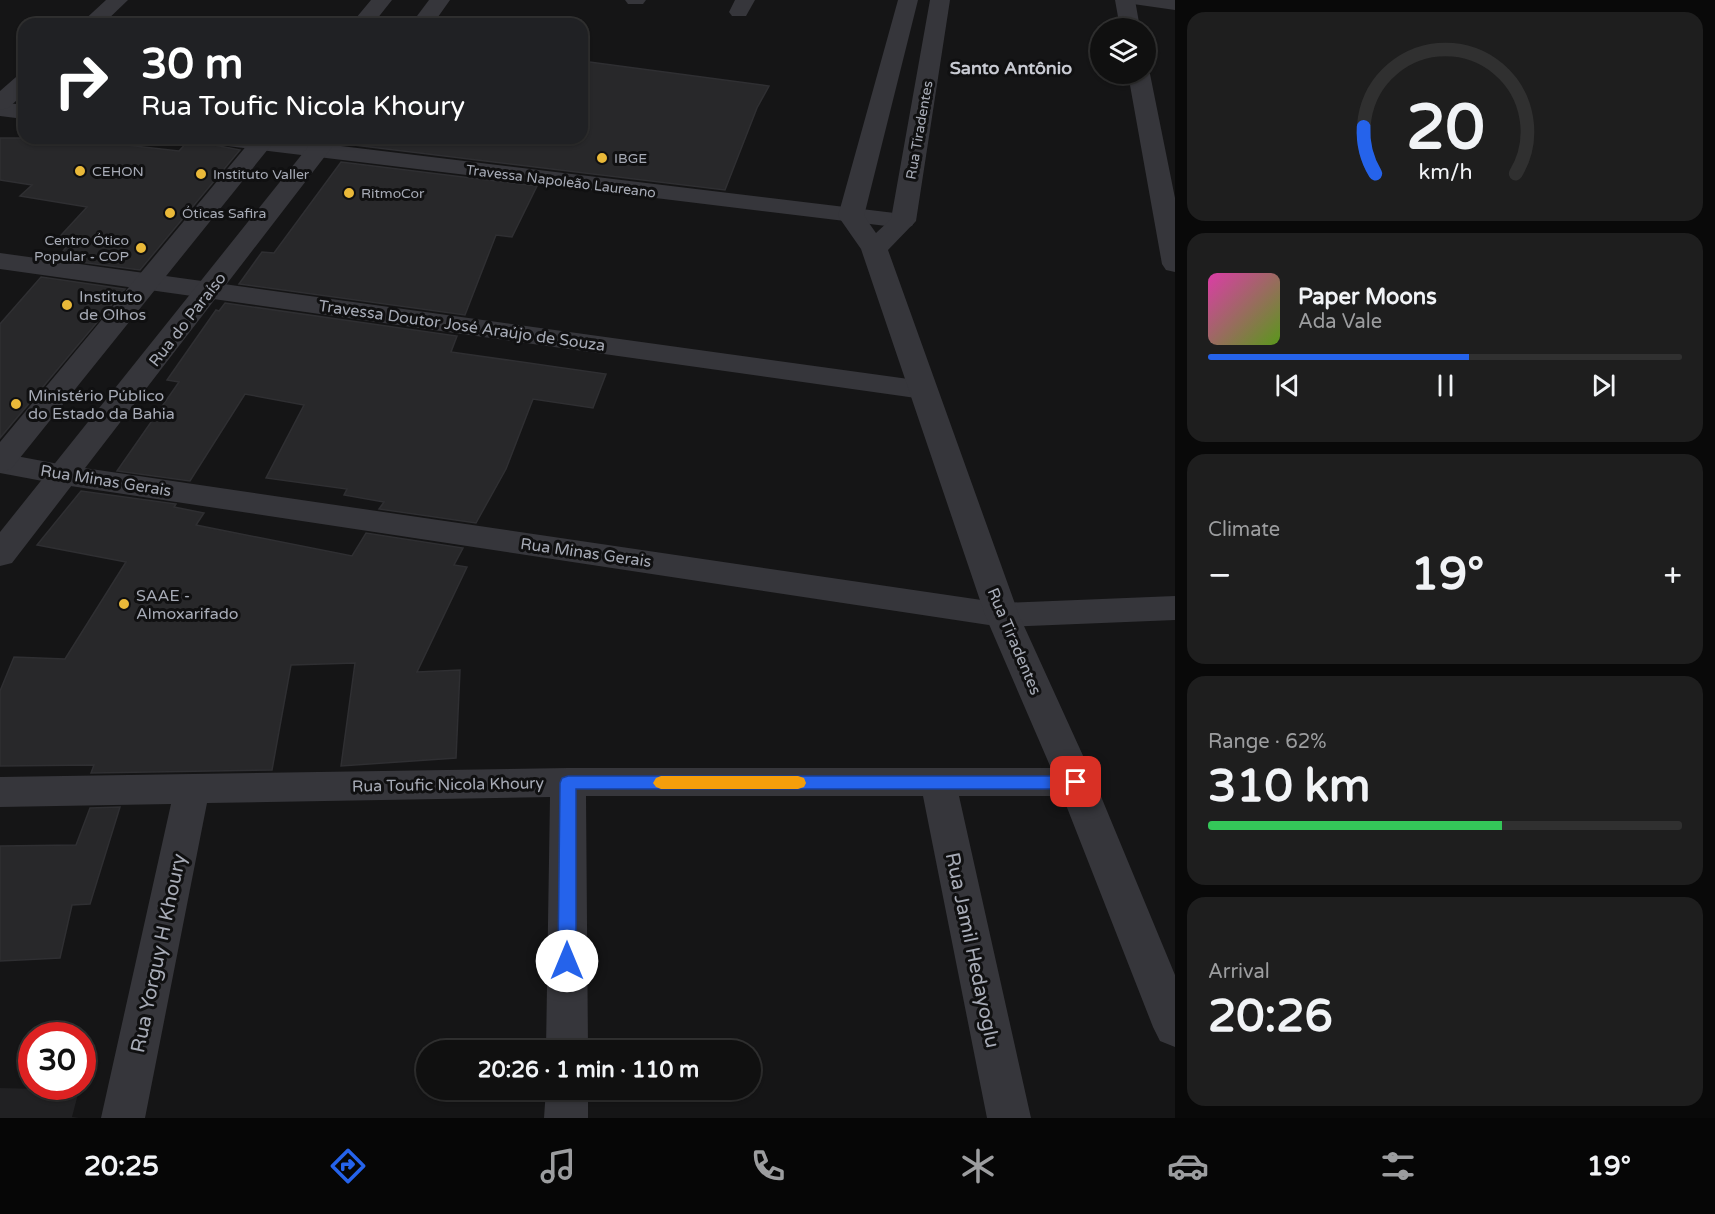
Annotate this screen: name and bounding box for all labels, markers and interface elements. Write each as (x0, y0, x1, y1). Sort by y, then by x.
map controls (1090, 18, 1156, 84)
button: layers (1090, 18, 1156, 84)
text: 30 m (141, 39, 243, 90)
icon: right (42, 42, 120, 120)
district label: Santo Antônio (950, 57, 1072, 79)
street label: Rua Tiradentes (902, 79, 937, 181)
text: Rua Toufic Nicola Khoury (141, 90, 465, 123)
text: 20 (1406, 91, 1484, 166)
place label: IBGE (614, 150, 647, 167)
marker: IBGE (595, 151, 609, 165)
text: km/h (1418, 159, 1472, 185)
street label: Travessa Napoleão Laureano (465, 161, 657, 202)
place label: CEHON (92, 163, 144, 180)
marker: CEHON (73, 164, 87, 178)
place label: Instituto Valler (213, 166, 310, 183)
marker: Instituto Valler (194, 167, 208, 181)
place label: RitmoCor (361, 185, 425, 202)
marker: RitmoCor (342, 186, 356, 200)
place label: Óticas Safira (182, 205, 266, 222)
marker: Óticas Safira (163, 206, 177, 220)
place label: Centro Ótico Popular - COP (34, 232, 129, 265)
marker: Centro Ótico Popular - COP (134, 241, 148, 255)
street label: Rua do Paraíso (145, 268, 231, 371)
text: Paper Moons (1298, 284, 1437, 310)
place label: Instituto de Olhos (79, 287, 146, 325)
street label: Travessa Doutor José Araújo de Souza (317, 296, 606, 356)
marker: Instituto de Olhos (60, 298, 74, 312)
text: Ada Vale (1298, 310, 1382, 334)
icon: previous (1271, 369, 1304, 402)
icon: pause (1429, 369, 1462, 402)
icon: next (1587, 369, 1620, 402)
place label: Ministério Público do Estado da Bahia (28, 386, 175, 424)
marker: Ministério Público do Estado da Bahia (9, 397, 23, 411)
street label: Rua Minas Gerais (39, 461, 173, 501)
text: Climate (1208, 518, 1280, 542)
street label: Rua Minas Gerais (519, 534, 653, 572)
text: 19° (1411, 548, 1484, 602)
text: − (1208, 556, 1232, 595)
text: + (1663, 556, 1682, 595)
street label: Rua Tiradentes (983, 585, 1046, 698)
place label: SAAE - Almoxarifado (136, 586, 238, 624)
marker: SAAE - Almoxarifado (117, 597, 131, 611)
text: Range · 62% (1208, 730, 1327, 754)
pin (1050, 756, 1101, 807)
text: 310 km (1208, 760, 1370, 814)
icon: arrive (1059, 765, 1092, 798)
street label: Rua Toufic Nicola Khoury (352, 773, 545, 797)
street label: Rua Jamil Hedayoglu (940, 850, 1004, 1050)
street label: Rua Yorguy H Khoury (126, 851, 192, 1055)
position arrow (535, 929, 599, 993)
text: Arrival (1208, 960, 1270, 984)
text: 20:26 (1208, 990, 1333, 1044)
speed limit sign: 30 (18, 1022, 96, 1100)
text: 20:26 · 1 min · 110 m (478, 1057, 699, 1083)
icon: directions (327, 1145, 369, 1187)
icon: music (537, 1145, 579, 1187)
icon: phone (747, 1145, 789, 1187)
icon: climate (957, 1145, 999, 1187)
icon: car (1167, 1145, 1209, 1187)
icon: filters (1377, 1145, 1419, 1187)
text: 20:25 (84, 1150, 159, 1183)
text: 19° (1587, 1150, 1631, 1183)

